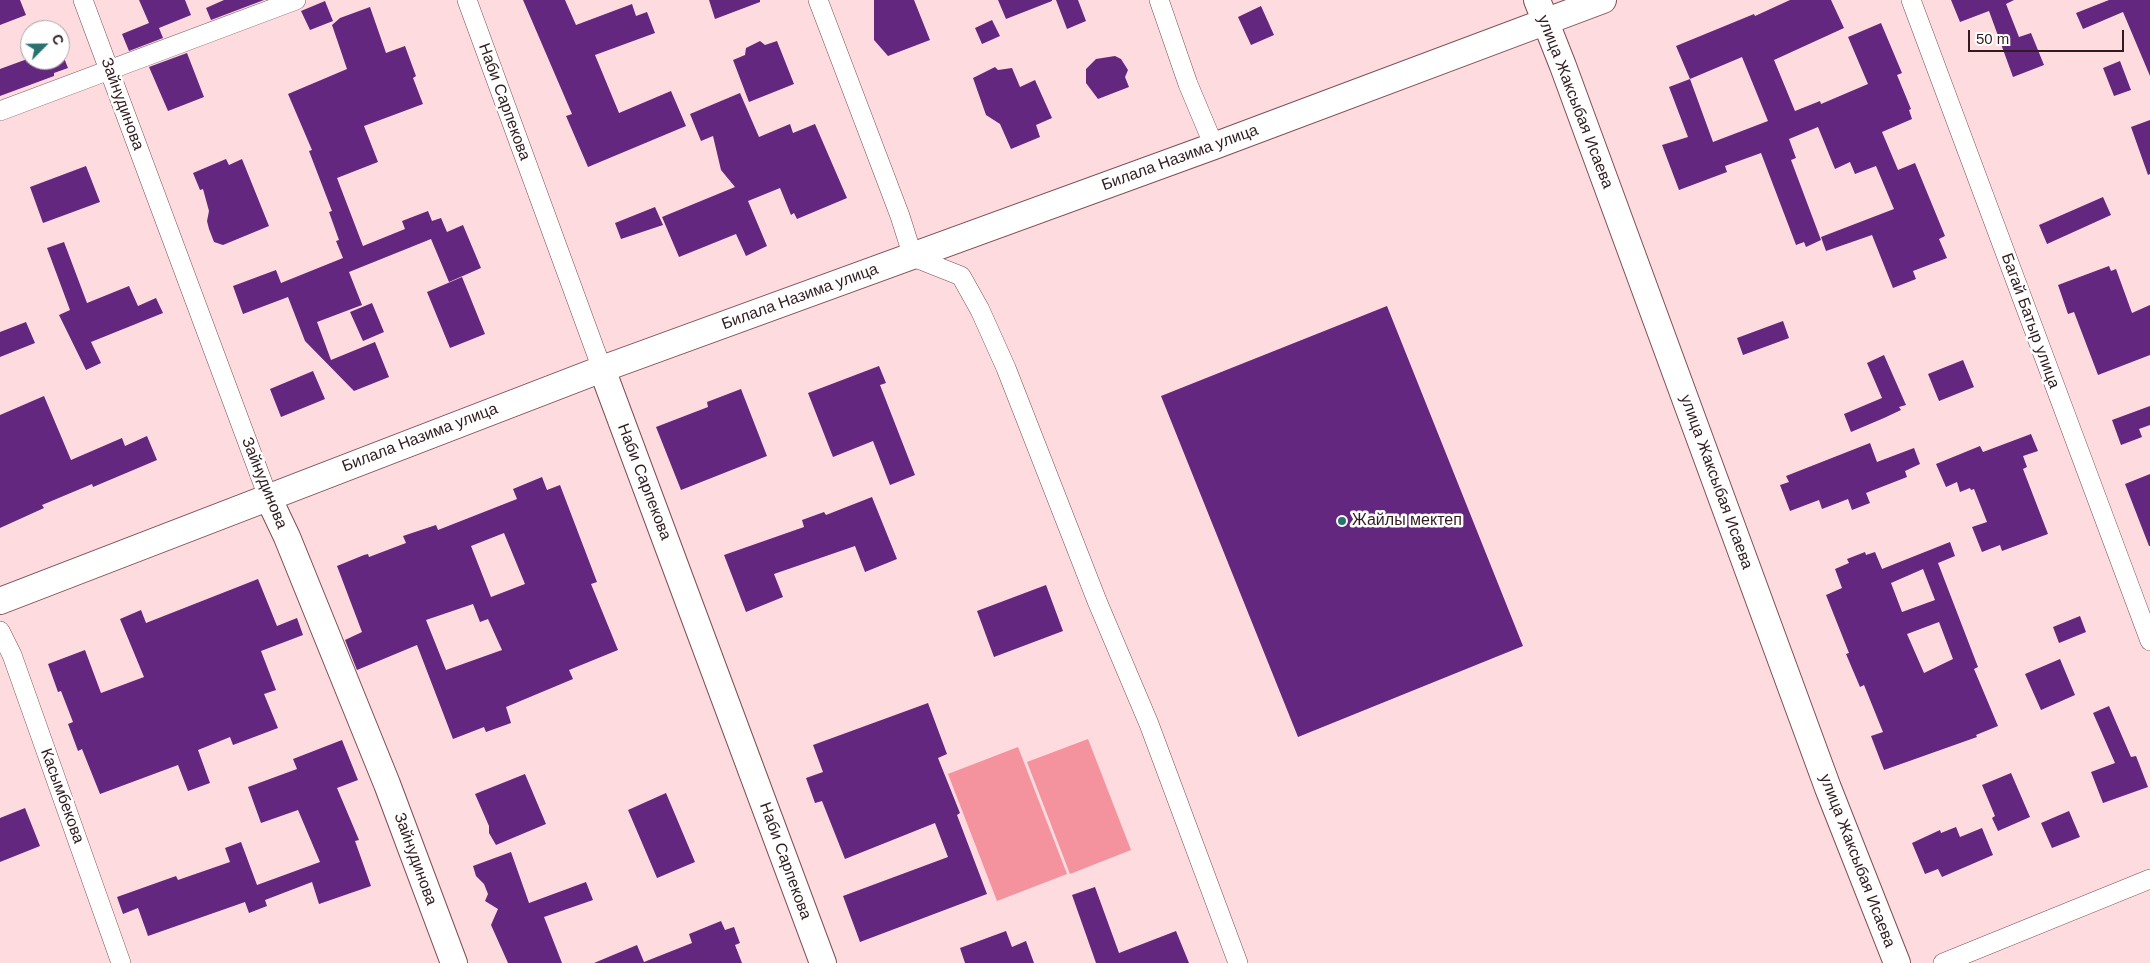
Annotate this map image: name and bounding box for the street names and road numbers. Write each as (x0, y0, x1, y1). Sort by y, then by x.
street label: улица Жаксыбая Исаева (1533, 13, 1617, 191)
street label: Наби Сарпекова (474, 41, 534, 163)
street label: Зайнудинова (96, 55, 148, 153)
street label: Билала Назима улица (1099, 121, 1261, 195)
street label: Багай Батыр улица (1997, 251, 2063, 391)
street label: Билала Назима улица (719, 260, 881, 334)
street label: улица Жаксыбая Исаева (1675, 392, 1757, 572)
street label: Билала Назима улица (339, 399, 501, 477)
street label: Наби Сарпекова (613, 421, 675, 543)
street label: Зайнудинова (237, 434, 291, 532)
street label: Касымбекова (36, 746, 88, 846)
street label: улица Жаксыбая Исаева (1815, 772, 1899, 950)
street label: Наби Сарпекова (755, 800, 815, 922)
street label: Зайнудинова (389, 810, 441, 908)

